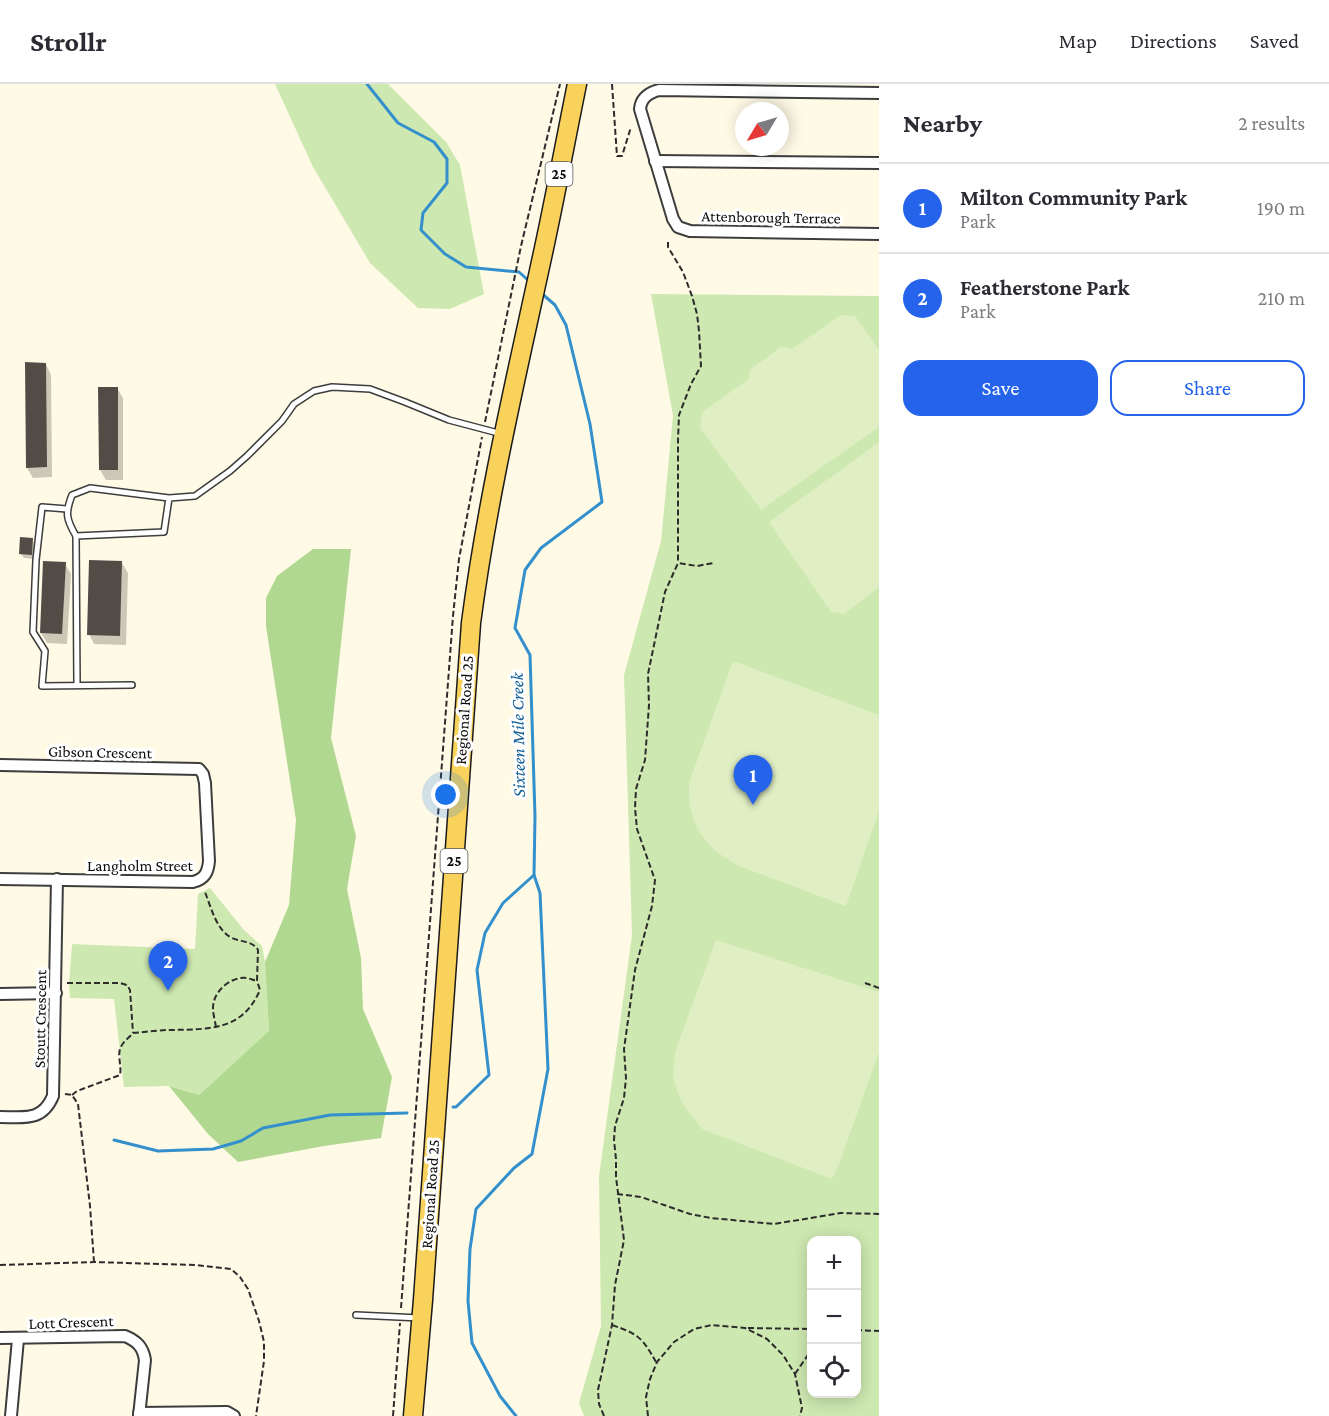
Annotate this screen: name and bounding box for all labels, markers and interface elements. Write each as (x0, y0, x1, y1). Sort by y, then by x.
text: Strollr (30, 26, 107, 57)
text: Map (1059, 29, 1097, 53)
text: Directions (1130, 29, 1217, 53)
text: Saved (1250, 29, 1299, 53)
north arrow (735, 102, 789, 156)
text: Nearby (903, 109, 982, 138)
text: 2 results (1238, 112, 1305, 134)
road number: 25 (546, 162, 572, 186)
text: Milton Community Park (960, 185, 1187, 210)
text: 1 (919, 197, 926, 219)
text: 190 m (1257, 197, 1305, 219)
street label: Attenborough Terrace (701, 207, 841, 228)
text: Park (960, 210, 996, 232)
text: Featherstone Park (960, 275, 1129, 300)
text: 2 (917, 287, 928, 309)
text: 210 m (1258, 287, 1305, 309)
text: Park (960, 300, 996, 322)
button: Save (903, 360, 1098, 416)
button: Share (1110, 360, 1305, 416)
street label: Regional Road 25 (452, 655, 477, 765)
water label: Sixteen Mile Creek (507, 671, 529, 798)
street label: Gibson Crescent (48, 743, 153, 761)
pin: 1 (734, 756, 772, 805)
your location (431, 780, 460, 809)
road number: 25 (440, 849, 468, 873)
street label: Langholm Street (87, 857, 194, 875)
pin: 2 (148, 942, 188, 991)
street label: Stoutt Crescent (31, 969, 49, 1068)
street label: Regional Road 25 (418, 1139, 443, 1249)
map controls (807, 1236, 861, 1398)
button: + (807, 1236, 861, 1290)
button: − (807, 1290, 861, 1344)
street label: Lott Crescent (28, 1312, 115, 1332)
button: locate (807, 1344, 861, 1398)

